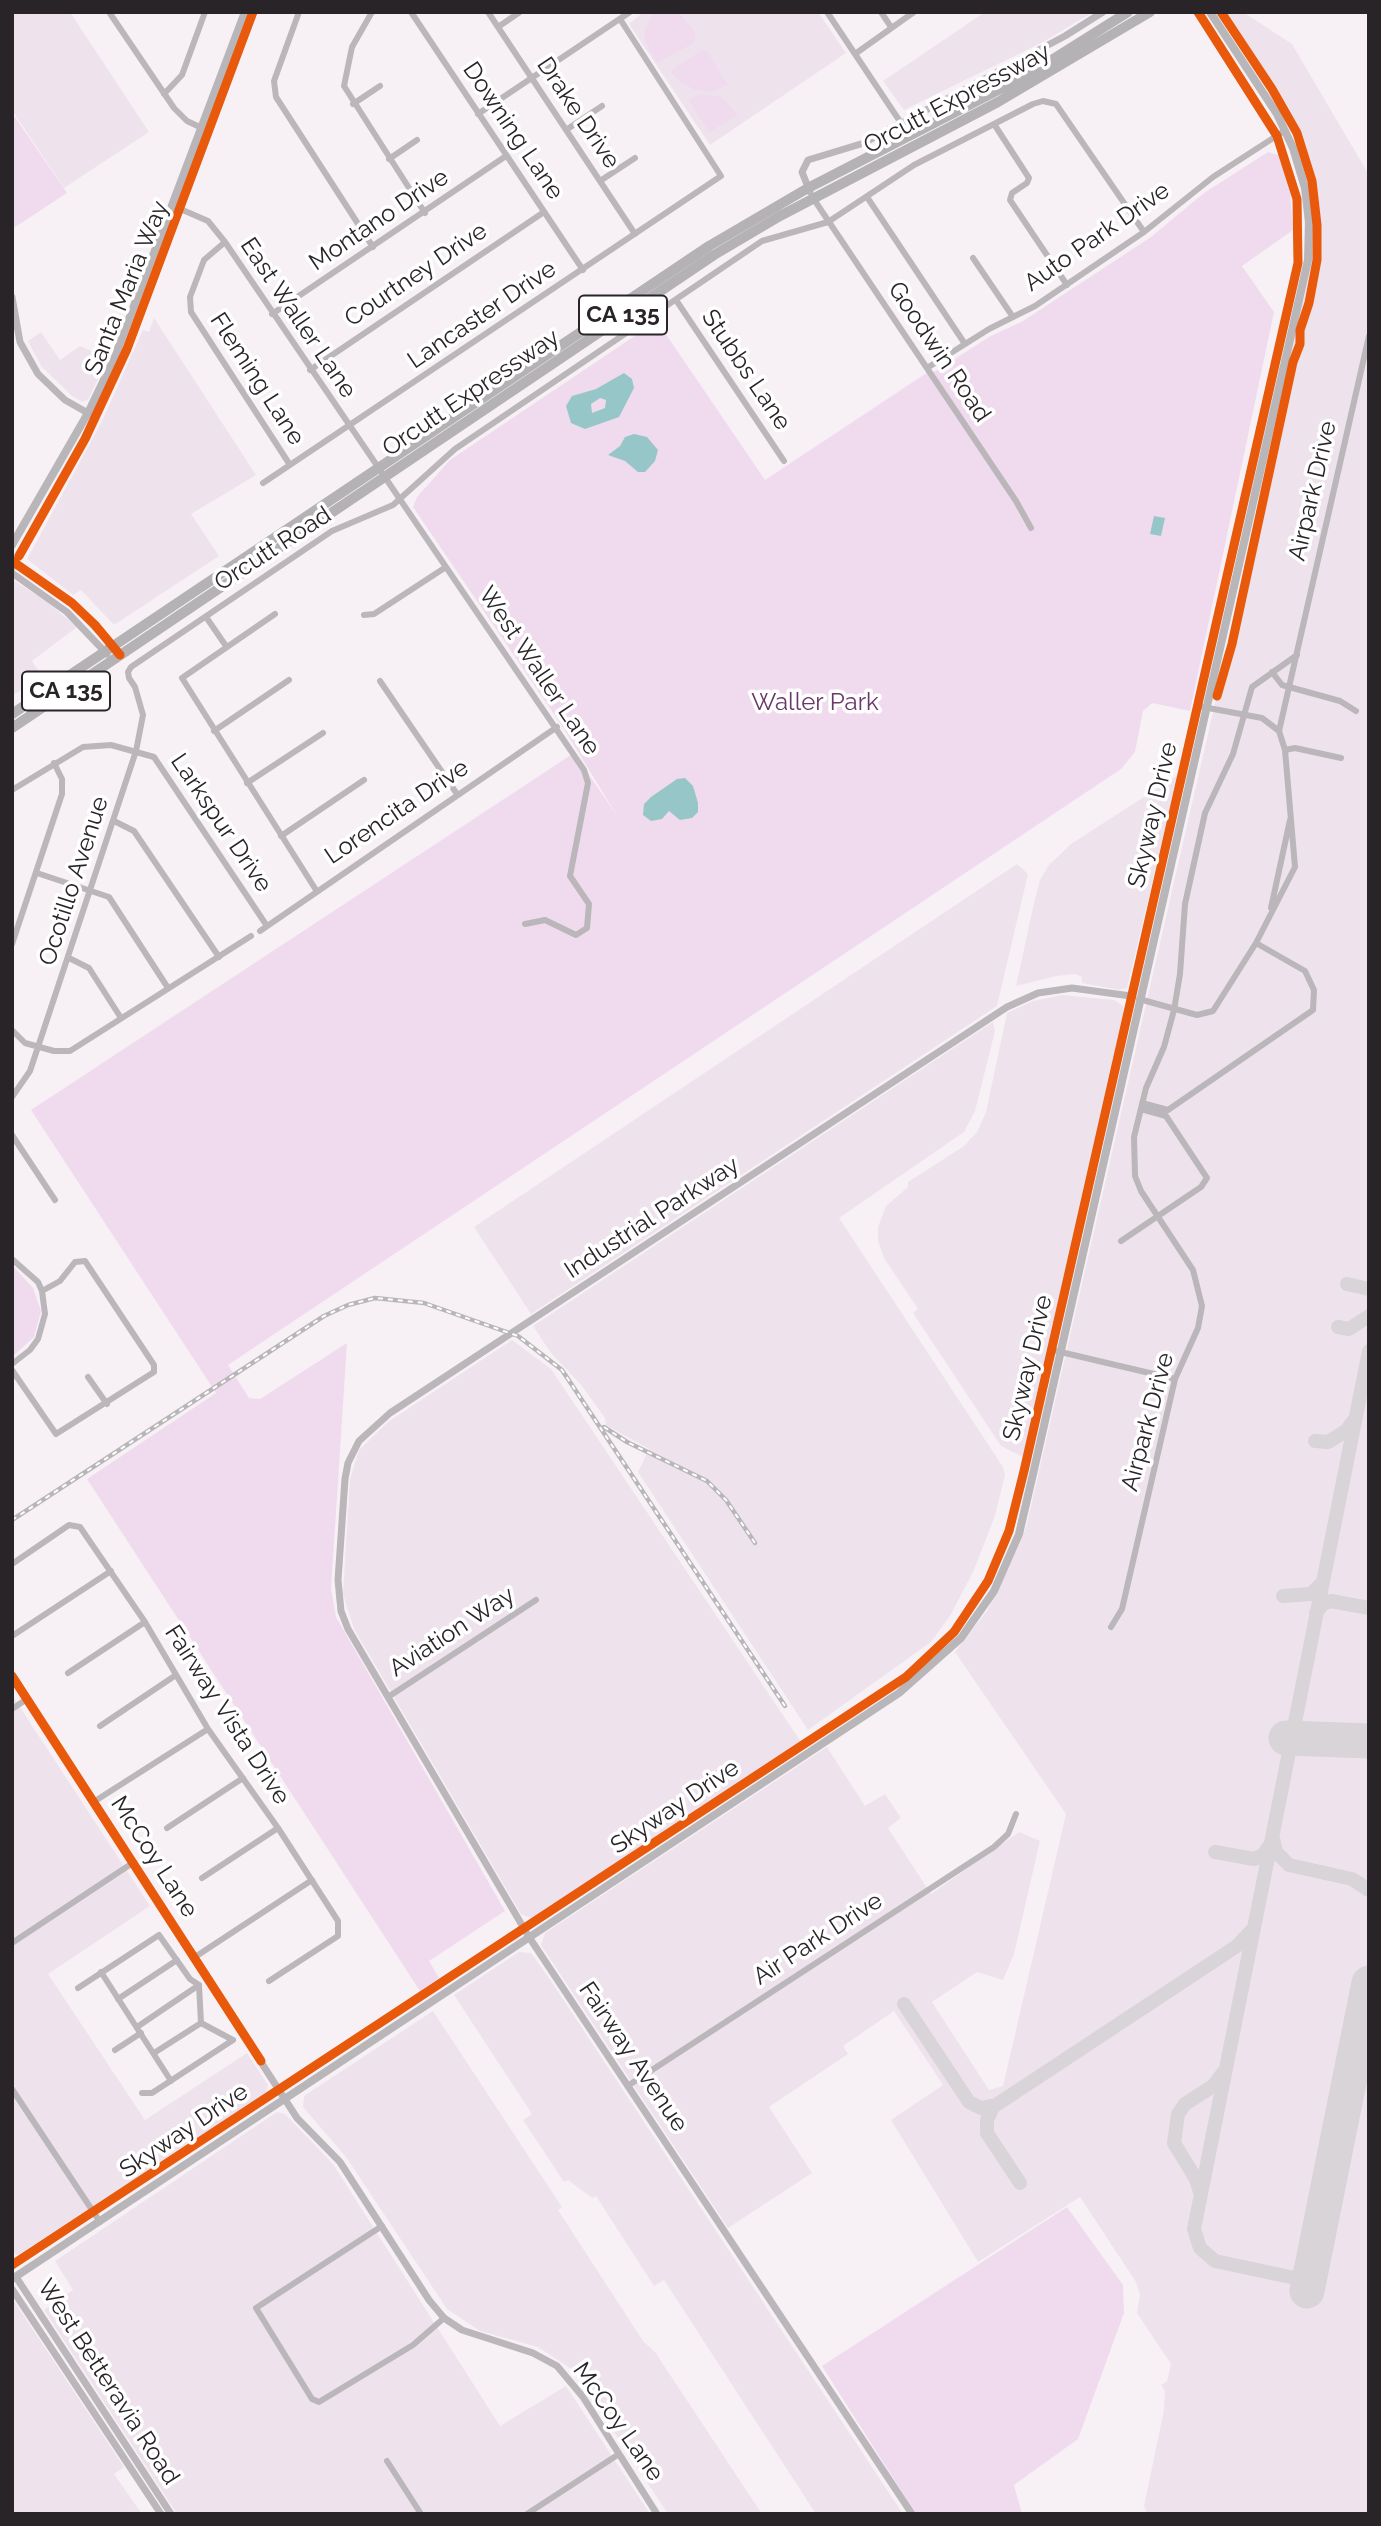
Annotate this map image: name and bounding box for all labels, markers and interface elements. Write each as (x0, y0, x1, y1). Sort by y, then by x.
street label: Orcutt Expressway (859, 38, 1055, 160)
street label: Drake Drive (530, 52, 626, 174)
street label: Downing Lane (456, 57, 570, 205)
street label: Montano Drive (304, 163, 454, 277)
street label: Auto Park Drive (1019, 176, 1175, 298)
street label: Santa Maria Way (79, 197, 175, 379)
street label: Courtney Drive (339, 217, 493, 333)
street label: East Waller Lane (234, 232, 362, 404)
street label: Lancaster Drive (402, 255, 562, 375)
street label: Goodwin Road (881, 276, 997, 428)
road number: CA 135 (579, 296, 667, 334)
street label: Stubbs Lane (695, 304, 797, 436)
street label: Fleming Lane (203, 307, 311, 451)
street label: Orcutt Expressway (377, 323, 565, 463)
street label: Airpark Drive (1283, 418, 1343, 564)
street label: Orcutt Road (209, 501, 337, 597)
street label: West Waller Lane (472, 581, 606, 761)
road number: CA 135 (22, 671, 110, 710)
park label: Waller Park (751, 689, 879, 717)
street label: Skyway Drive (1122, 739, 1184, 891)
street label: Larkspur Drive (164, 748, 278, 898)
street label: Lorencita Drive (320, 753, 474, 871)
street label: Ocotillo Avenue (33, 793, 115, 969)
street label: Industrial Parkway (559, 1151, 745, 1285)
street label: Skyway Drive (997, 1292, 1059, 1444)
street label: Airpark Drive (1116, 1350, 1180, 1494)
street label: Aviation Way (384, 1581, 520, 1683)
street label: Fairway Vista Drive (158, 1620, 296, 1810)
street label: Skyway Drive (605, 1754, 745, 1860)
street label: McCoy Lane (104, 1791, 204, 1923)
street label: Air Park Drive (748, 1887, 888, 1991)
street label: Fairway Avenue (572, 1977, 694, 2137)
street label: Skyway Drive (114, 2078, 254, 2184)
street label: West Betteravia Road (31, 2274, 185, 2490)
street label: McCoy Lane (566, 2357, 670, 2487)

